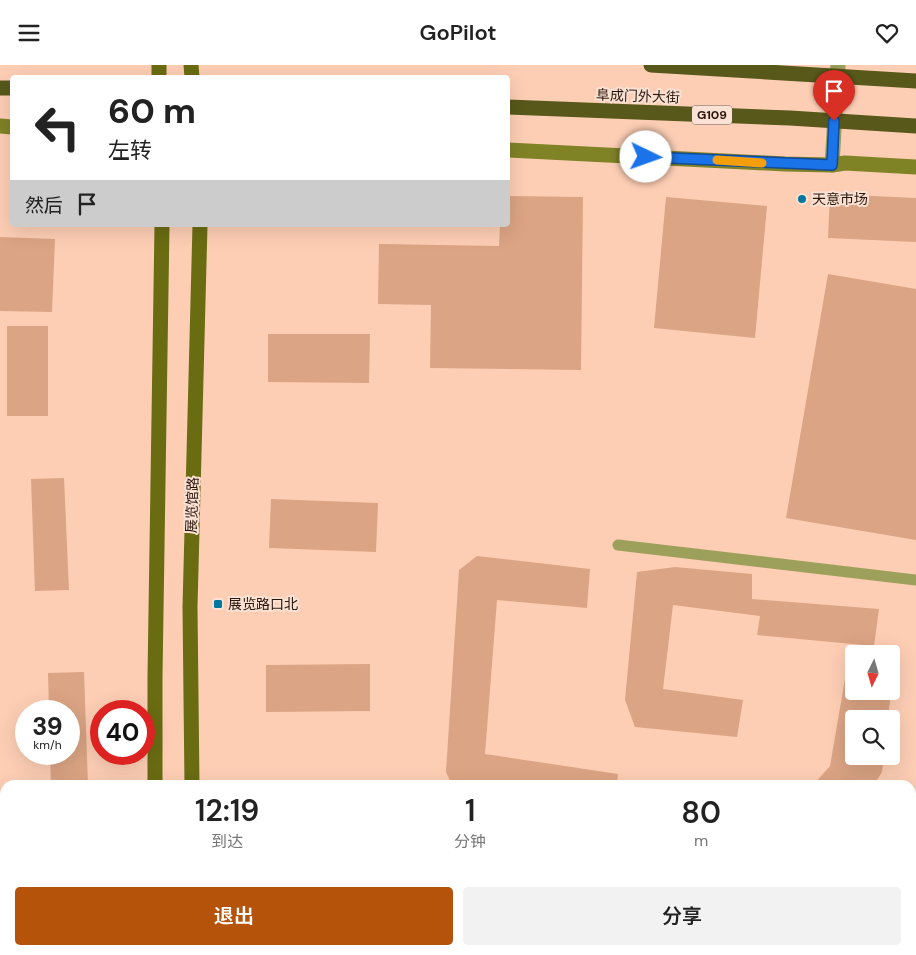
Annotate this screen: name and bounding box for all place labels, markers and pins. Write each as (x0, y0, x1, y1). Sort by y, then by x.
pin (813, 70, 855, 121)
place label: 天意市场 (812, 190, 868, 208)
marker: 天意市场 (796, 193, 808, 205)
place label: 展览路口北 (228, 595, 298, 613)
marker: 展览路口北 (212, 598, 224, 610)

